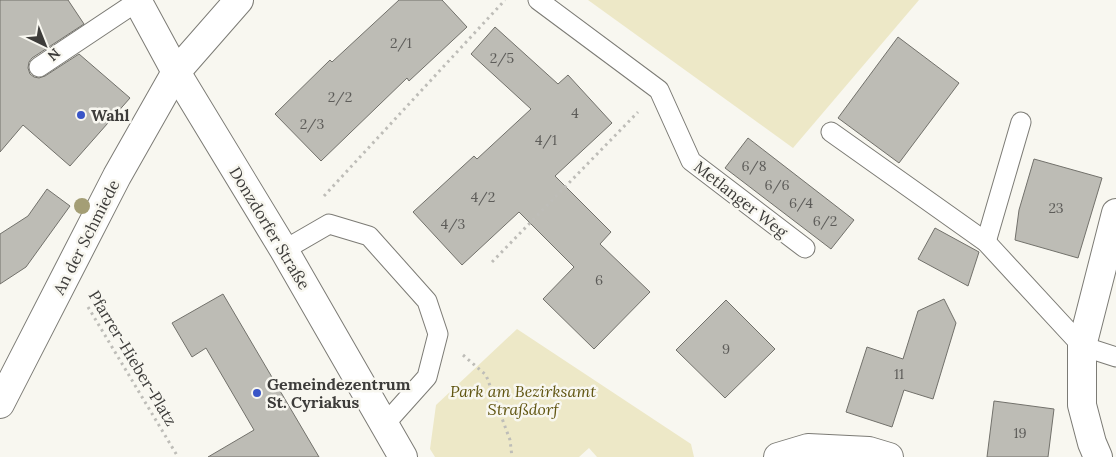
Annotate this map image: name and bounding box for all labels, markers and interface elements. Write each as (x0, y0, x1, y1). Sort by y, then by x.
north arrow (20, 20, 70, 70)
house number: 2/1 (390, 34, 412, 52)
text: N (44, 44, 64, 65)
house number: 2/5 (490, 49, 514, 67)
house number: 2/2 (328, 88, 352, 106)
house number: 4 (571, 104, 579, 122)
place label: Wahl (91, 105, 129, 125)
marker: Wahl (75, 109, 87, 121)
house number: 2/3 (300, 115, 325, 133)
house number: 4/1 (535, 131, 557, 149)
street label: Metlanger Weg (690, 156, 793, 242)
house number: 6/8 (741, 157, 767, 175)
street label: Donzdorfer Straße (225, 163, 315, 293)
street label: An der Schmiede (48, 176, 124, 299)
house number: 6/6 (764, 176, 790, 194)
house number: 4/2 (471, 188, 495, 206)
house number: 6/4 (789, 194, 813, 212)
house number: 23 (1048, 199, 1064, 217)
house number: 6/2 (813, 212, 837, 230)
house number: 4/3 (441, 215, 466, 233)
house number: 6 (595, 271, 603, 289)
street label: Pfarrer-Hieber-Platz (85, 287, 181, 429)
house number: 9 (722, 340, 730, 358)
house number: 11 (894, 365, 904, 383)
place label: Gemeindezentrum St. Cyriakus (267, 374, 411, 412)
park label: Park am Bezirksamt Straßdorf (450, 381, 596, 419)
marker: Gemeindezentrum St. Cyriakus (251, 387, 263, 399)
house number: 19 (1013, 424, 1027, 442)

